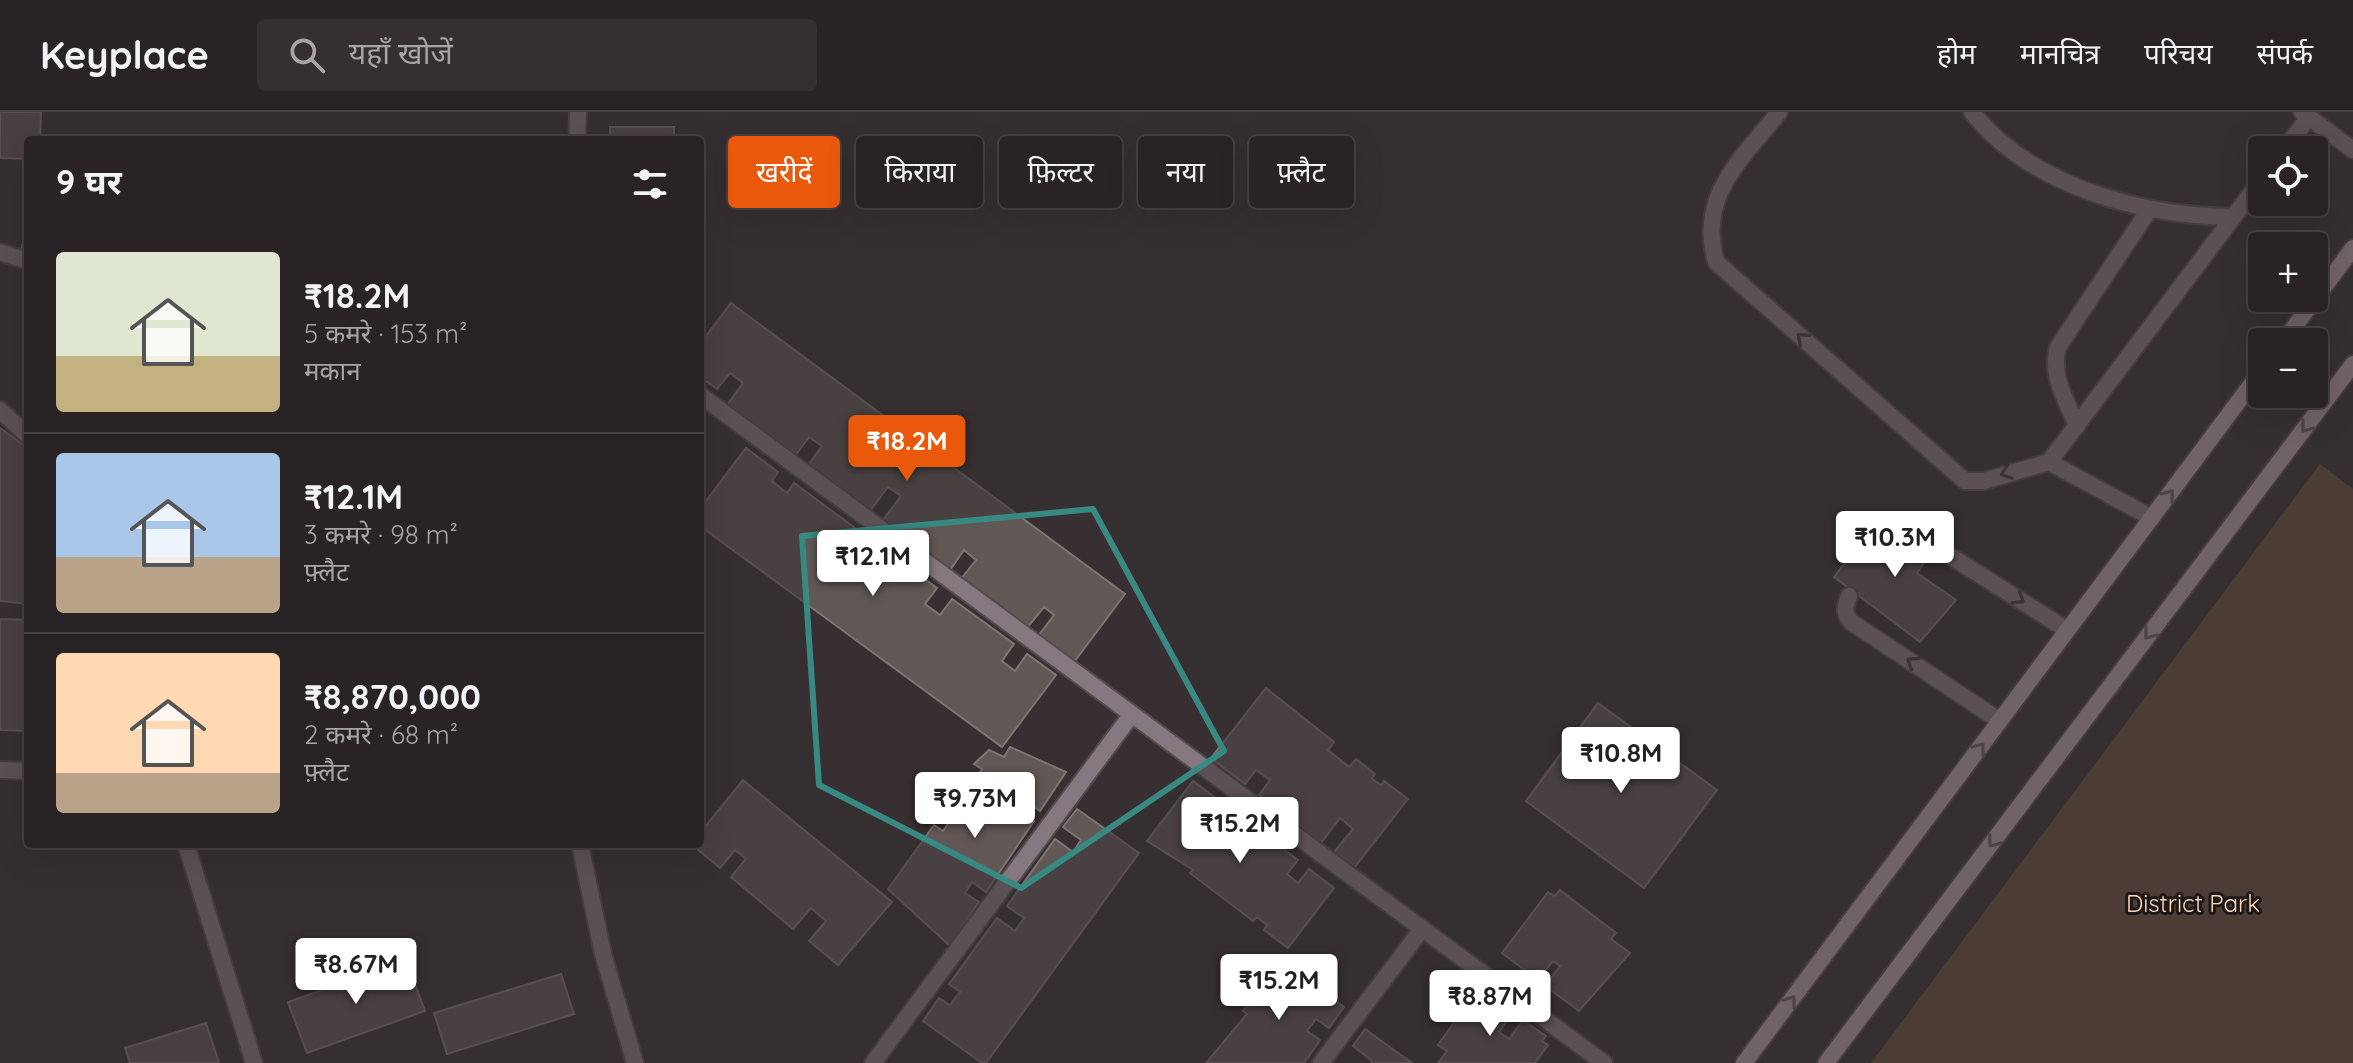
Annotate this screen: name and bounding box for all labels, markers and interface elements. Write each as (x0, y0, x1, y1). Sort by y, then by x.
search box (257, 19, 817, 91)
text: Keyplace (40, 31, 209, 79)
icon: search (285, 33, 329, 77)
text: यहाँ खोजें (349, 34, 453, 72)
text: होम (1937, 36, 1976, 71)
text: मानचित्र (2020, 36, 2100, 71)
text: परिचय (2144, 36, 2213, 71)
text: संपर्क (2257, 36, 2313, 71)
chip: खरीदें (728, 136, 840, 208)
chip: किराया (856, 136, 983, 208)
chip: फ़िल्टर (999, 136, 1122, 208)
chip: नया (1138, 136, 1233, 208)
chip: फ़्लैट (1249, 136, 1354, 208)
map controls (2248, 136, 2328, 408)
button: locate (2248, 136, 2328, 216)
text: 9 घर (56, 160, 122, 203)
icon: filters (628, 162, 672, 206)
button: + (2248, 232, 2328, 312)
text: ₹18.2M (304, 274, 410, 317)
icon: home (120, 284, 216, 380)
text: 5 कमरे · 153 m² (304, 317, 467, 350)
button: − (2248, 328, 2328, 408)
one-way arrow (1796, 333, 1811, 347)
text: मकान (304, 354, 361, 387)
pin: ₹18.2M (842, 415, 972, 483)
one-way arrow (2301, 418, 2316, 433)
text: ₹18.2M (866, 424, 948, 457)
one-way arrow (2000, 464, 2014, 480)
text: ₹12.1M (304, 475, 403, 518)
icon: home (120, 485, 216, 581)
one-way arrow (2160, 489, 2174, 503)
pin: ₹10.3M (1830, 511, 1960, 579)
text: 3 कमरे · 98 m² (304, 518, 458, 551)
text: ₹10.3M (1854, 520, 1936, 553)
pin: ₹12.1M (808, 530, 938, 598)
text: ₹12.1M (835, 539, 911, 572)
text: फ़्लैट (304, 555, 349, 588)
one-way arrow (2010, 590, 2025, 605)
one-way arrow (2145, 625, 2159, 640)
one-way arrow (1906, 657, 1920, 672)
text: ₹8,870,000 (304, 675, 481, 718)
icon: home (120, 685, 216, 781)
text: 2 कमरे · 68 m² (304, 718, 458, 751)
pin: ₹10.8M (1556, 727, 1686, 795)
text: ₹10.8M (1580, 736, 1662, 769)
one-way arrow (1970, 742, 1984, 756)
text: फ़्लैट (304, 755, 349, 788)
pin: ₹9.73M (910, 772, 1040, 840)
text: ₹9.73M (933, 781, 1017, 814)
pin: ₹15.2M (1175, 797, 1305, 865)
text: ₹15.2M (1200, 806, 1281, 839)
one-way arrow (1988, 833, 2002, 848)
park label: District Park (2126, 888, 2260, 918)
pin: ₹8.67M (291, 938, 421, 1006)
text: ₹8.67M (313, 947, 399, 980)
pin: ₹15.2M (1214, 954, 1344, 1022)
text: ₹15.2M (1239, 963, 1320, 996)
pin: ₹8.87M (1425, 970, 1555, 1038)
text: ₹8.87M (1448, 979, 1532, 1012)
one-way arrow (1781, 995, 1795, 1009)

